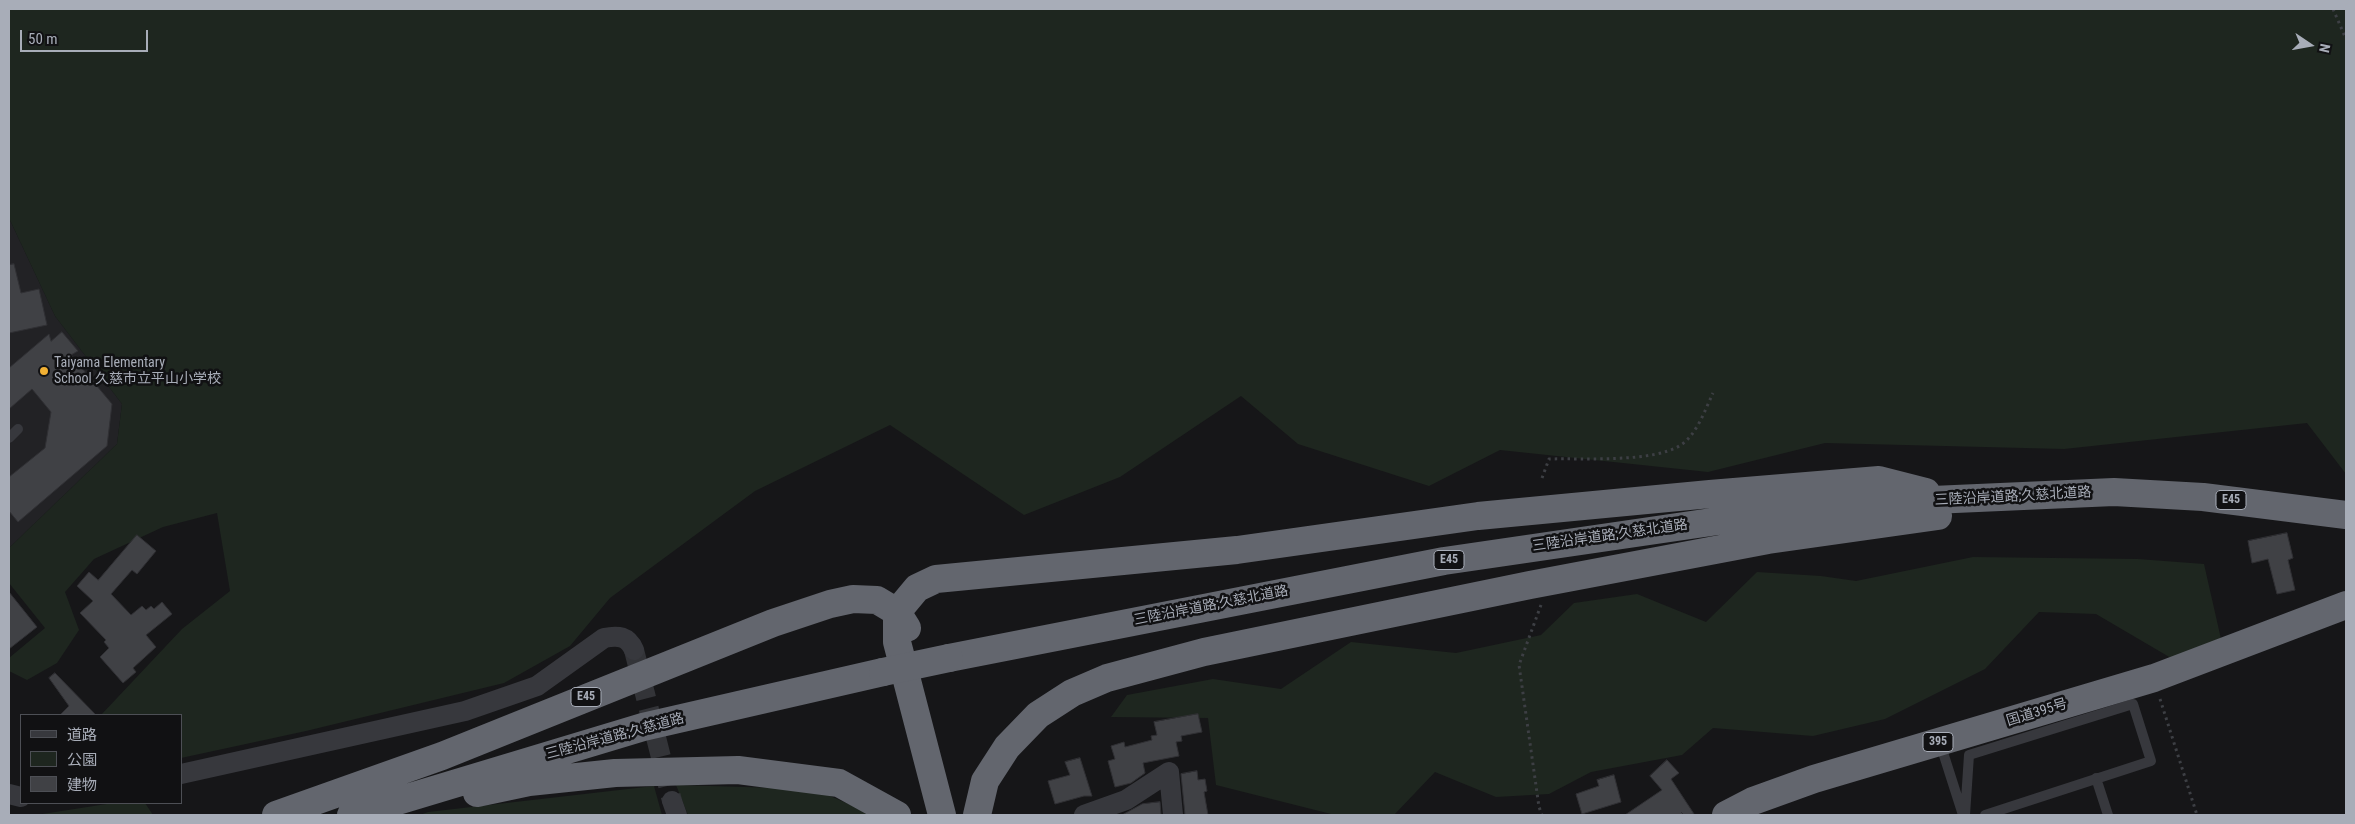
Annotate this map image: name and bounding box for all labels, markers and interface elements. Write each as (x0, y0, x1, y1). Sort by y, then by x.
scale bar (22, 20, 150, 52)
north arrow (2285, 20, 2335, 70)
text: 50 m (28, 30, 58, 48)
text: N (2316, 42, 2333, 54)
place label: Taiyama Elementary School 久慈市立平山小学校 (54, 355, 221, 388)
marker: Taiyama Elementary School 久慈市立平山小学校 (38, 365, 50, 377)
street label: 三陸沿岸道路;久慈北道路 (1934, 485, 2092, 509)
road number: E45 (2216, 490, 2246, 510)
street label: 三陸沿岸道路;久慈北道路 (1531, 517, 1689, 555)
road number: E45 (1434, 550, 1464, 570)
street label: 三陸沿岸道路;久慈北道路 (1132, 583, 1290, 629)
road number: E45 (571, 688, 601, 706)
street label: 国道395号 (2005, 696, 2069, 730)
street label: 三陸沿岸道路;久慈道路 (544, 710, 686, 764)
legend (20, 714, 182, 804)
text: 道路 (67, 726, 97, 744)
road number: 395 (1923, 732, 1953, 752)
text: 公園 (67, 751, 97, 769)
text: 建物 (67, 776, 97, 794)

